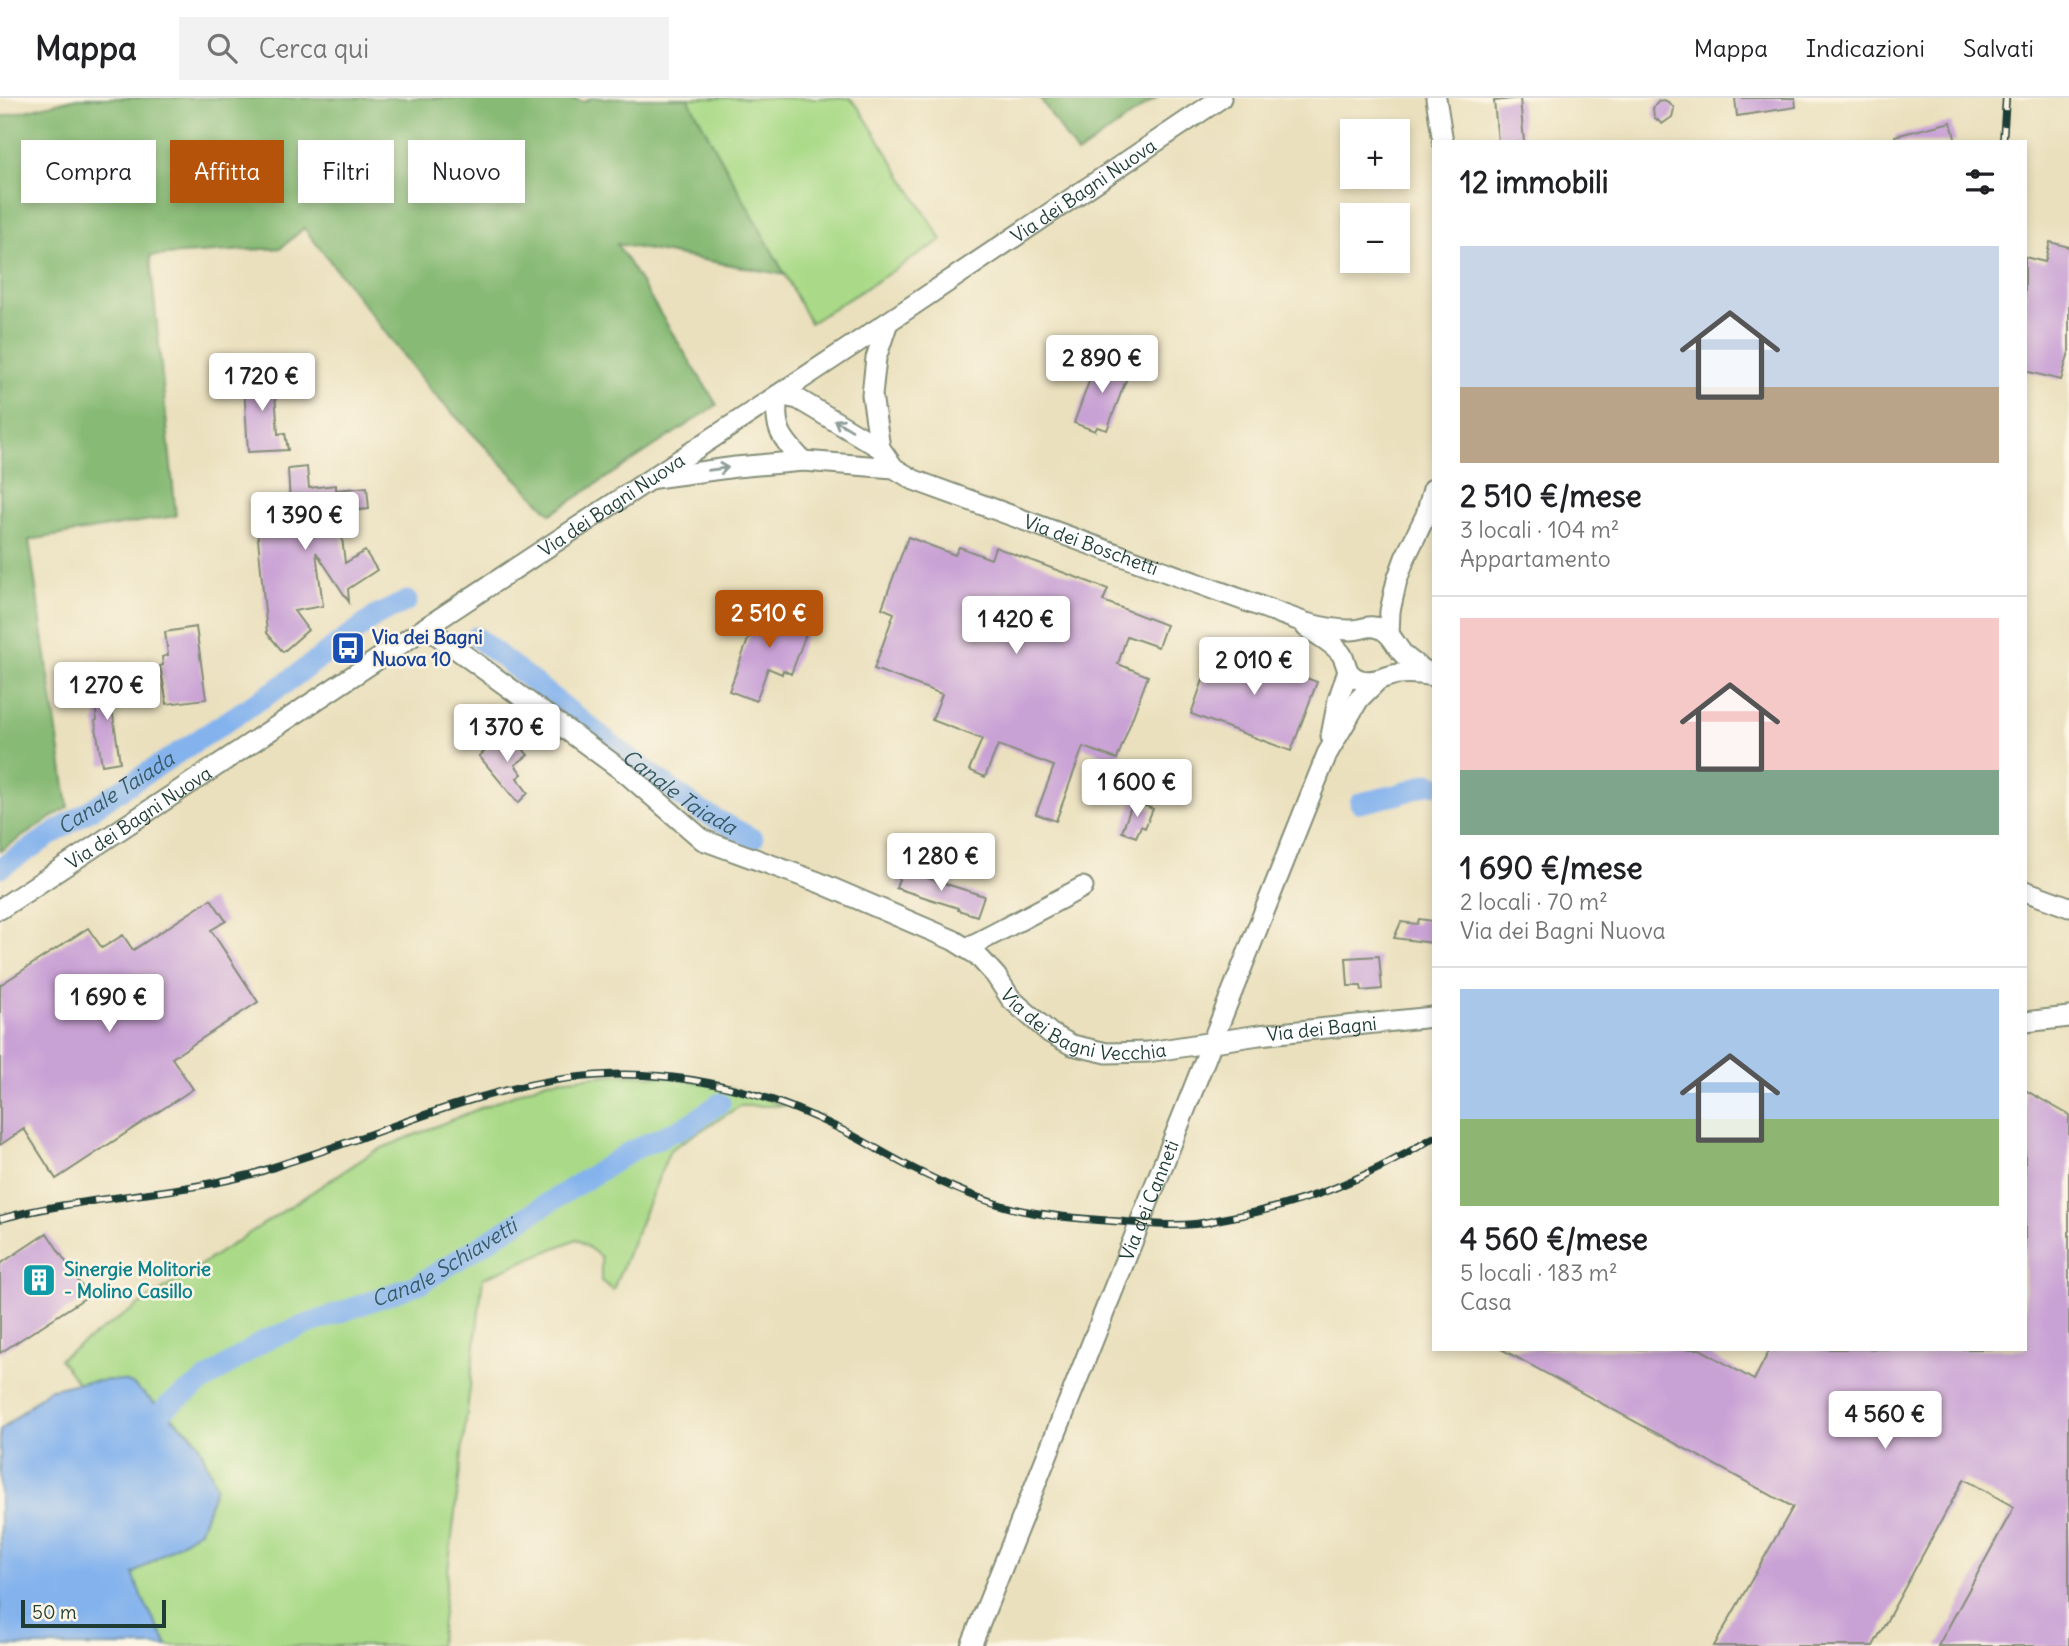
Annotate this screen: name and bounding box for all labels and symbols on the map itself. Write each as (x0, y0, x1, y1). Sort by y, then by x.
street label: Via dei Bagni Nuova (1006, 133, 1161, 248)
pin: 2 890 € (1037, 336, 1167, 395)
pin: 1 720 € (197, 354, 327, 413)
one-way arrow (833, 418, 853, 432)
street label: Via dei Bagni Nuova (534, 448, 689, 562)
one-way arrow (706, 463, 729, 476)
pin: 1 390 € (240, 492, 370, 552)
street label: Via dei Boschetti (1020, 509, 1162, 580)
pin: 2 510 € (704, 590, 834, 650)
pin: 1 420 € (951, 596, 1081, 656)
place label: Via dei Bagni Nuova 10 (372, 625, 483, 671)
bus stop icon: Via dei Bagni Nuova 10 (329, 629, 367, 667)
pin: 2 010 € (1189, 638, 1319, 697)
pin: 1 270 € (42, 662, 172, 722)
pin: 1 370 € (442, 704, 572, 764)
water label: Canale Taiada (617, 743, 742, 841)
water label: Canale Taiada (52, 745, 180, 840)
street label: Via dei Bagni Nuova (61, 760, 216, 874)
pin: 1 600 € (1072, 760, 1202, 819)
pin: 1 280 € (876, 834, 1006, 893)
pin: 1 690 € (44, 974, 174, 1034)
street label: Via dei Bagni Vecchia (995, 984, 1168, 1066)
street label: Via dei Bagni (1265, 1011, 1378, 1046)
street label: Via dei Canneti (1114, 1136, 1184, 1264)
water label: Canale Schiavetti (368, 1211, 524, 1313)
place label: Sinergie Molitorie - Molino Casillo (64, 1257, 211, 1303)
building icon: Sinergie Molitorie - Molino Casillo (20, 1261, 58, 1299)
pin: 4 560 € (1820, 1392, 1950, 1451)
scale bar (21, 1597, 166, 1629)

